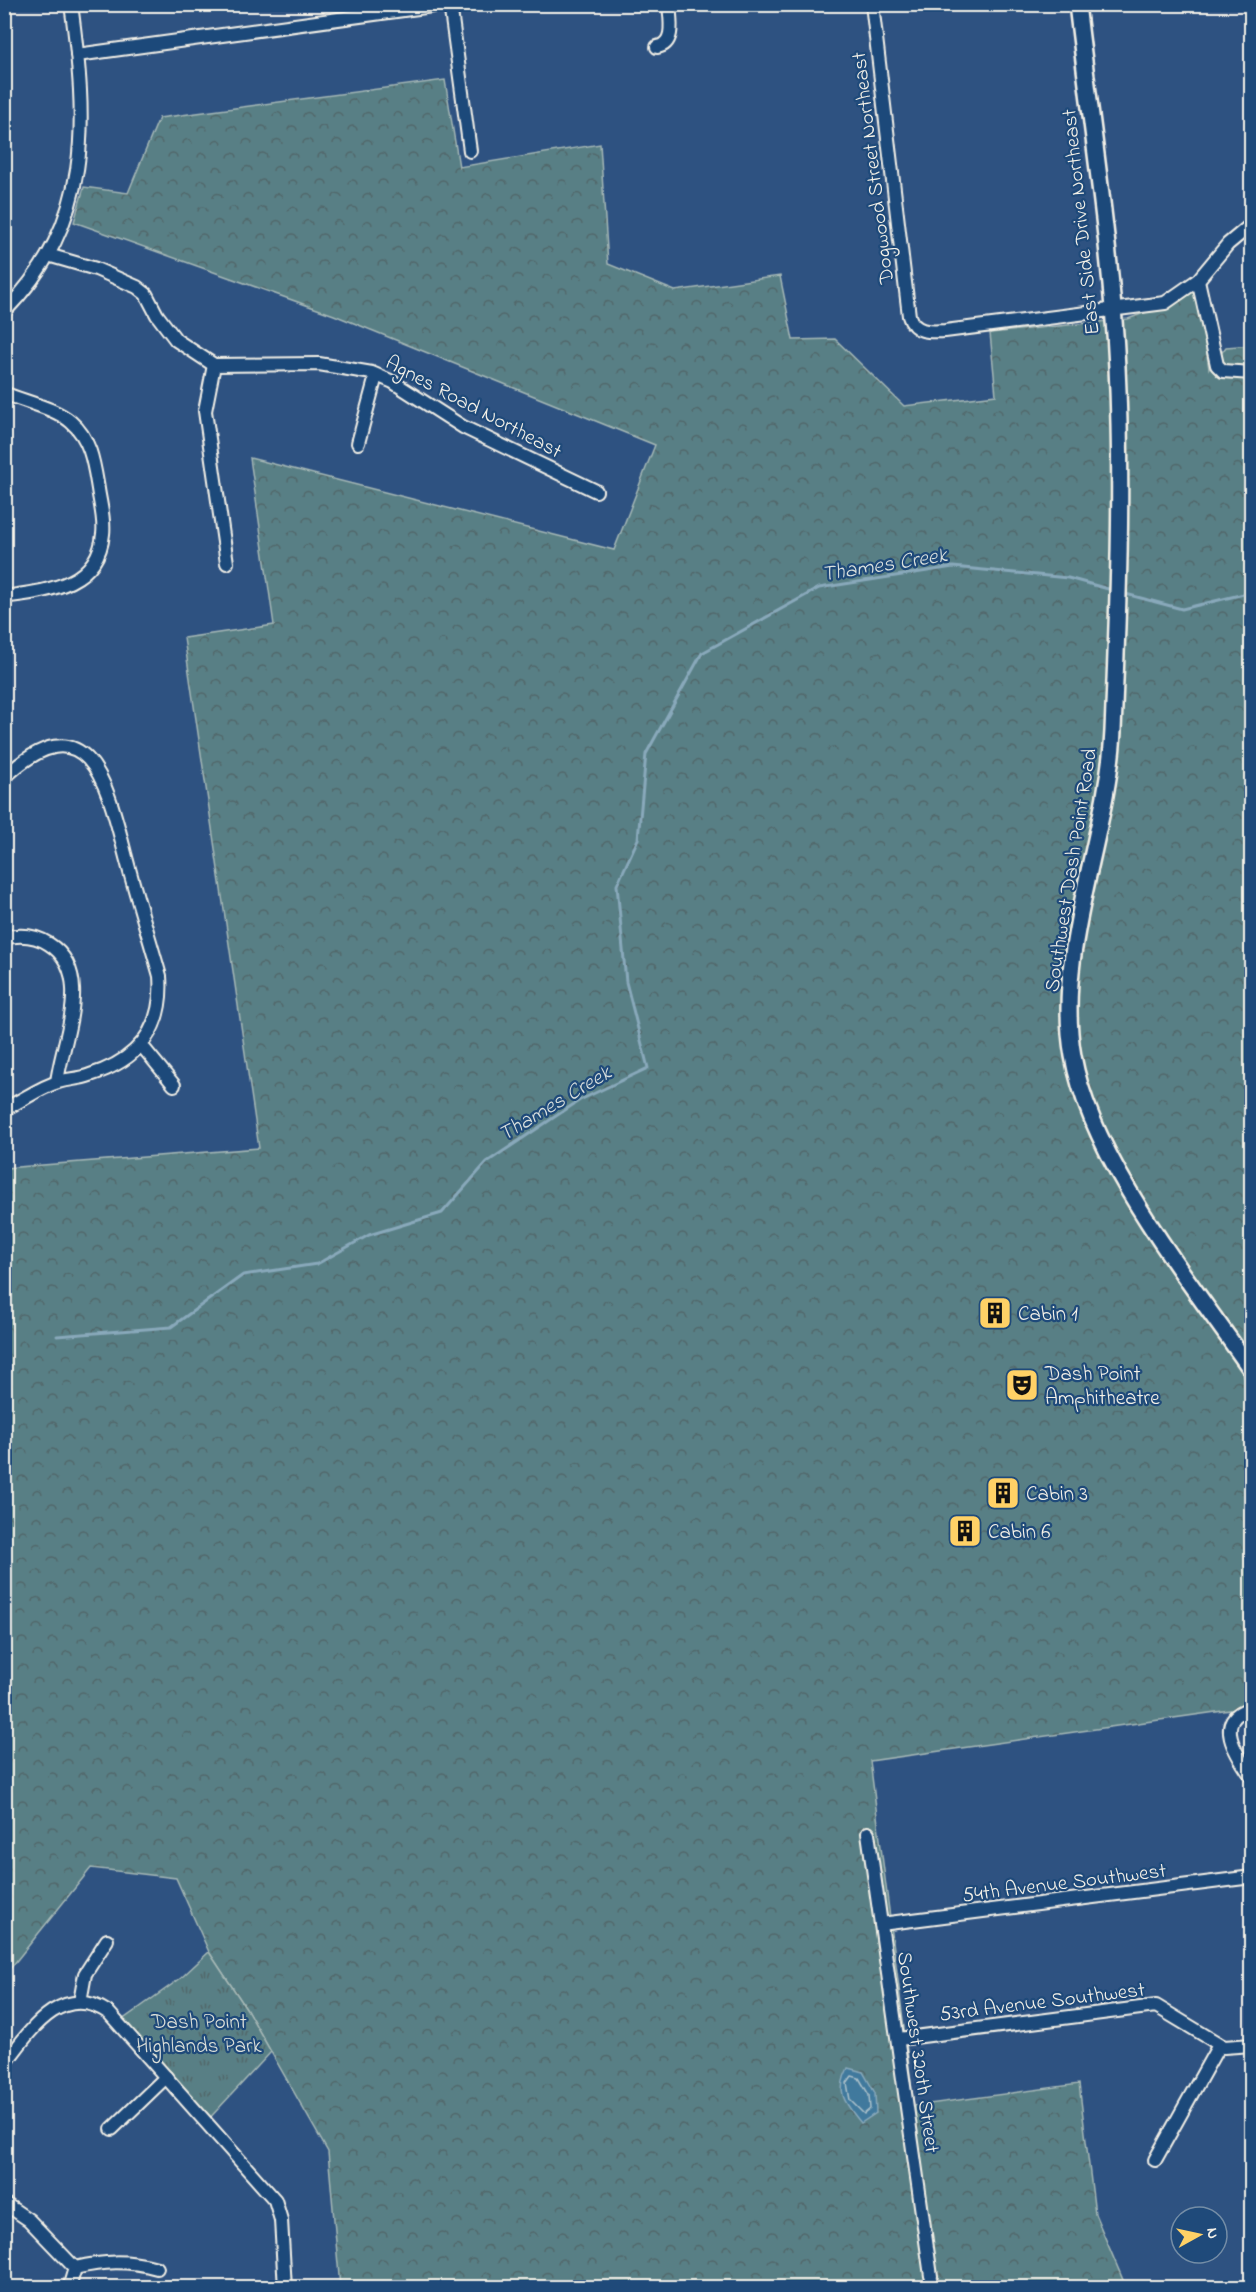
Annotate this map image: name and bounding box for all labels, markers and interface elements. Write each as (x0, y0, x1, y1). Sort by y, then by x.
street label: Dogwood Street Northeast (845, 50, 905, 286)
street label: East Side Drive Northeast (1055, 107, 1109, 336)
street label: Agnes Road Northeast (378, 348, 567, 469)
water label: Thames Creek (819, 540, 951, 592)
street label: Southwest Dash Point Road (1038, 746, 1106, 994)
water label: Thames Creek (493, 1057, 619, 1151)
building icon: Cabin 1 (977, 1295, 1013, 1331)
place label: Cabin 1 (1018, 1300, 1078, 1330)
place label: Dash Point Amphitheatre (1044, 1360, 1160, 1414)
theatre icon: Dash Point Amphitheatre (1004, 1367, 1040, 1403)
building icon: Cabin 3 (985, 1475, 1021, 1511)
place label: Cabin 3 (1026, 1480, 1088, 1510)
building icon: Cabin 6 (947, 1513, 983, 1549)
place label: Cabin 6 (988, 1518, 1051, 1548)
street label: 54th Avenue Southwest (961, 1857, 1168, 1911)
street label: Southwest 320th Street (888, 1950, 946, 2155)
street label: 53rd Avenue Southwest (938, 1976, 1147, 2030)
park label: Dash Point Highlands Park (136, 2008, 263, 2064)
north arrow (1169, 2205, 1229, 2265)
text: N (1199, 2226, 1225, 2240)

